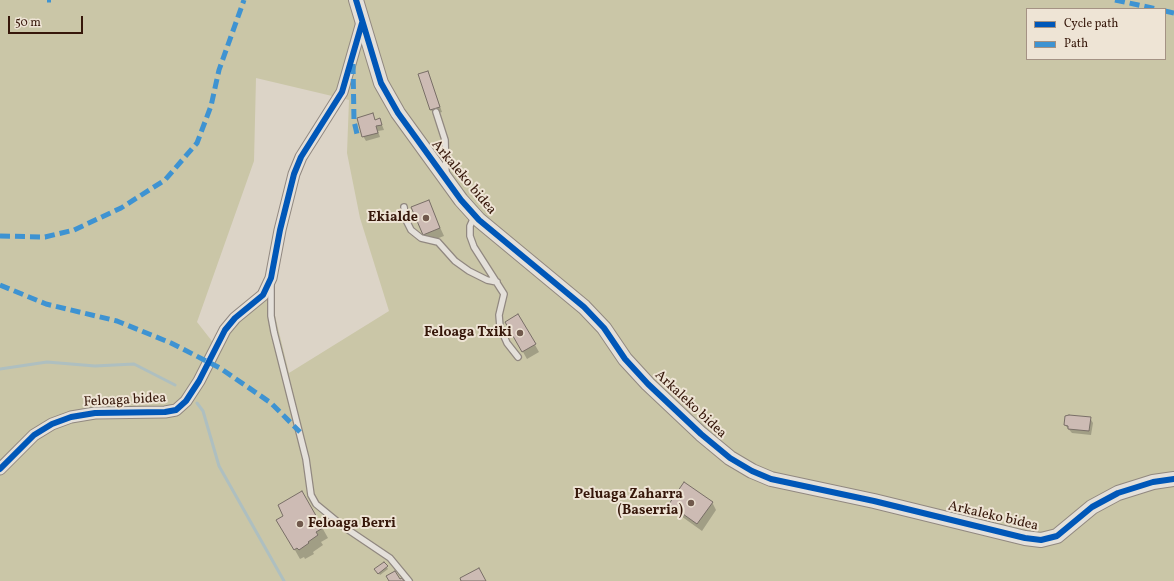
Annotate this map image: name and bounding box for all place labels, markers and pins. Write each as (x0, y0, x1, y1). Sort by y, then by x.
place label: Ekialde (368, 210, 418, 226)
marker: Ekialde (421, 213, 431, 223)
place label: Feloaga Txiki (424, 325, 512, 341)
marker: Feloaga Txiki (515, 328, 525, 338)
place label: Peluaga Zaharra (Baserria) (574, 487, 683, 520)
marker: Peluaga Zaharra (Baserria) (686, 498, 696, 508)
place label: Feloaga Berri (308, 516, 396, 532)
marker: Feloaga Berri (295, 519, 305, 529)

